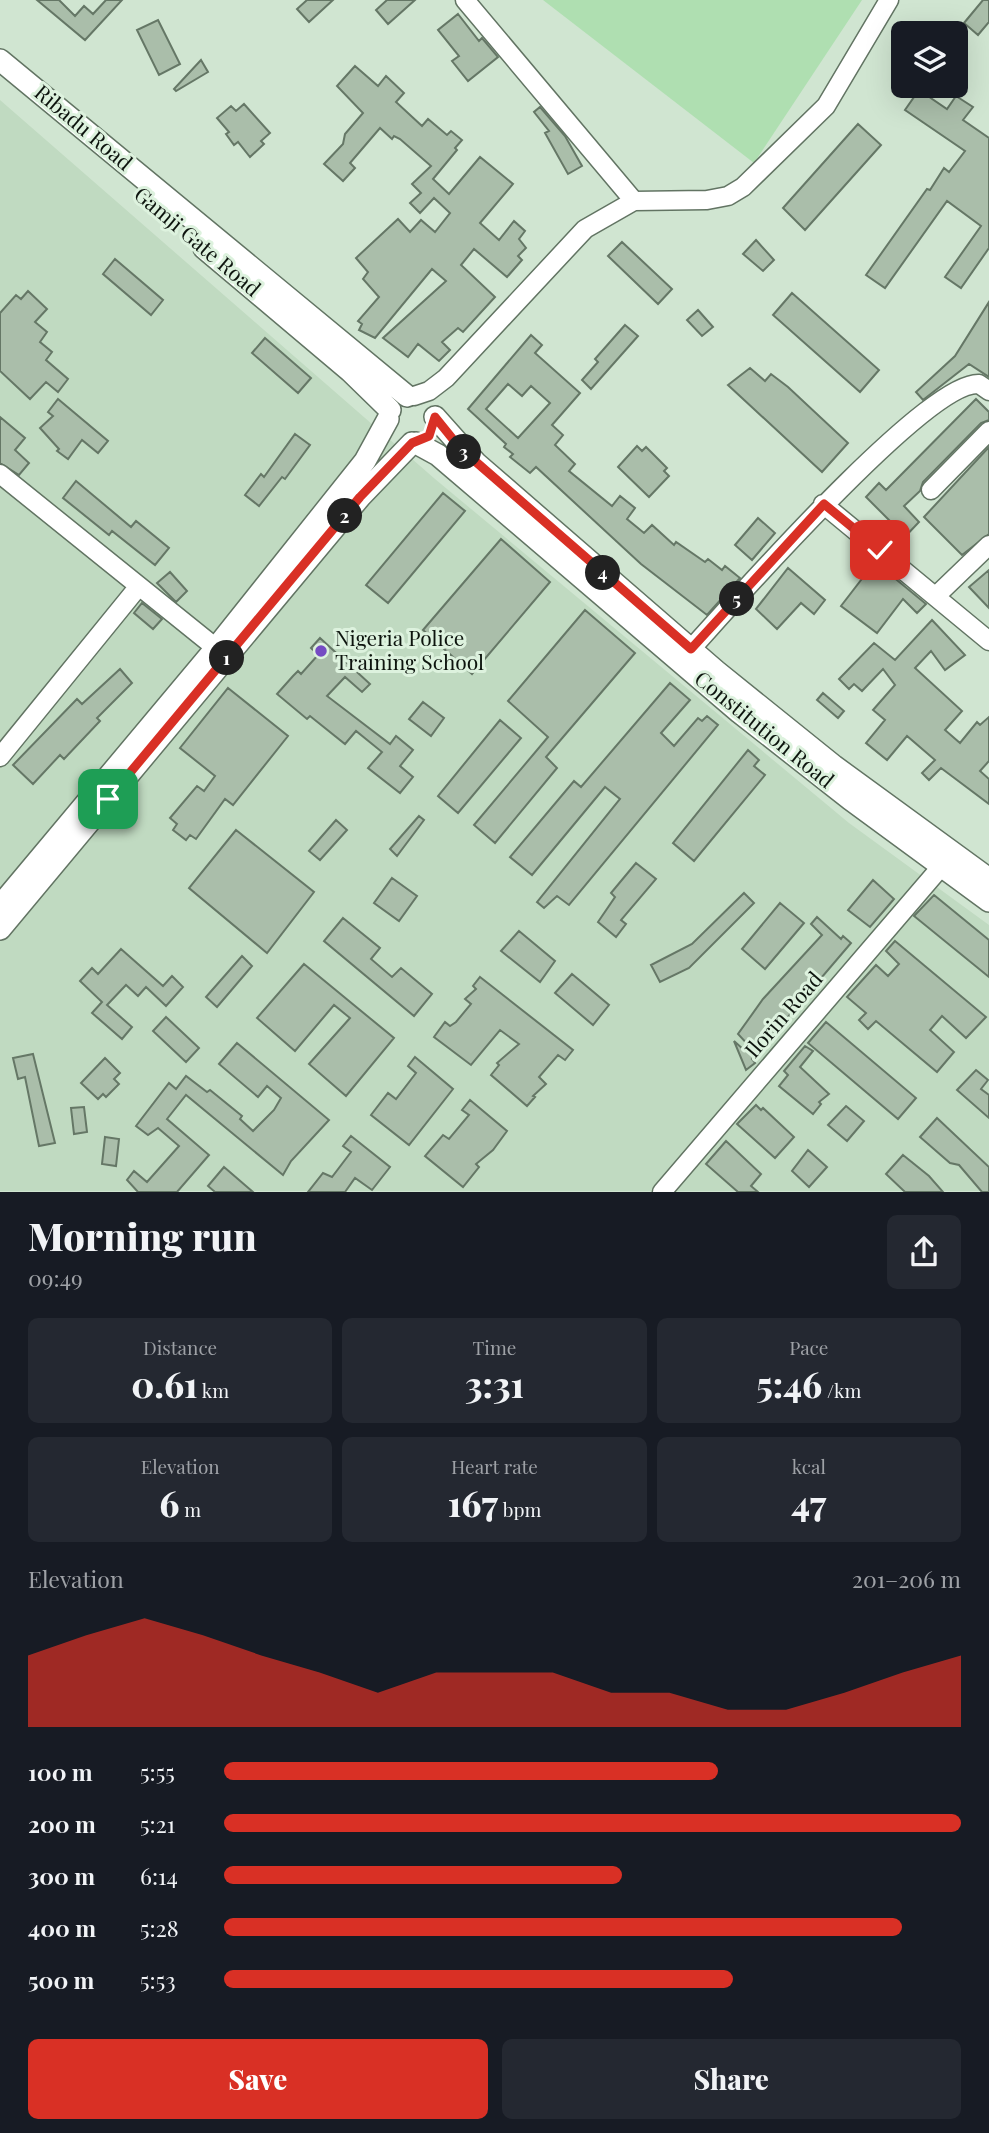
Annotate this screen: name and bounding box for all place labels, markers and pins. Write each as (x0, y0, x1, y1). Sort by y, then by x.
pin: 3 (447, 434, 482, 470)
pin: 2 (328, 498, 362, 534)
pin (850, 520, 910, 580)
pin: 4 (586, 556, 620, 590)
pin: 5 (720, 582, 754, 616)
place label: Nigeria Police Training School (335, 623, 484, 675)
pin: 1 (210, 640, 244, 676)
marker: Nigeria Police Training School (313, 643, 329, 659)
pin (78, 769, 138, 829)

